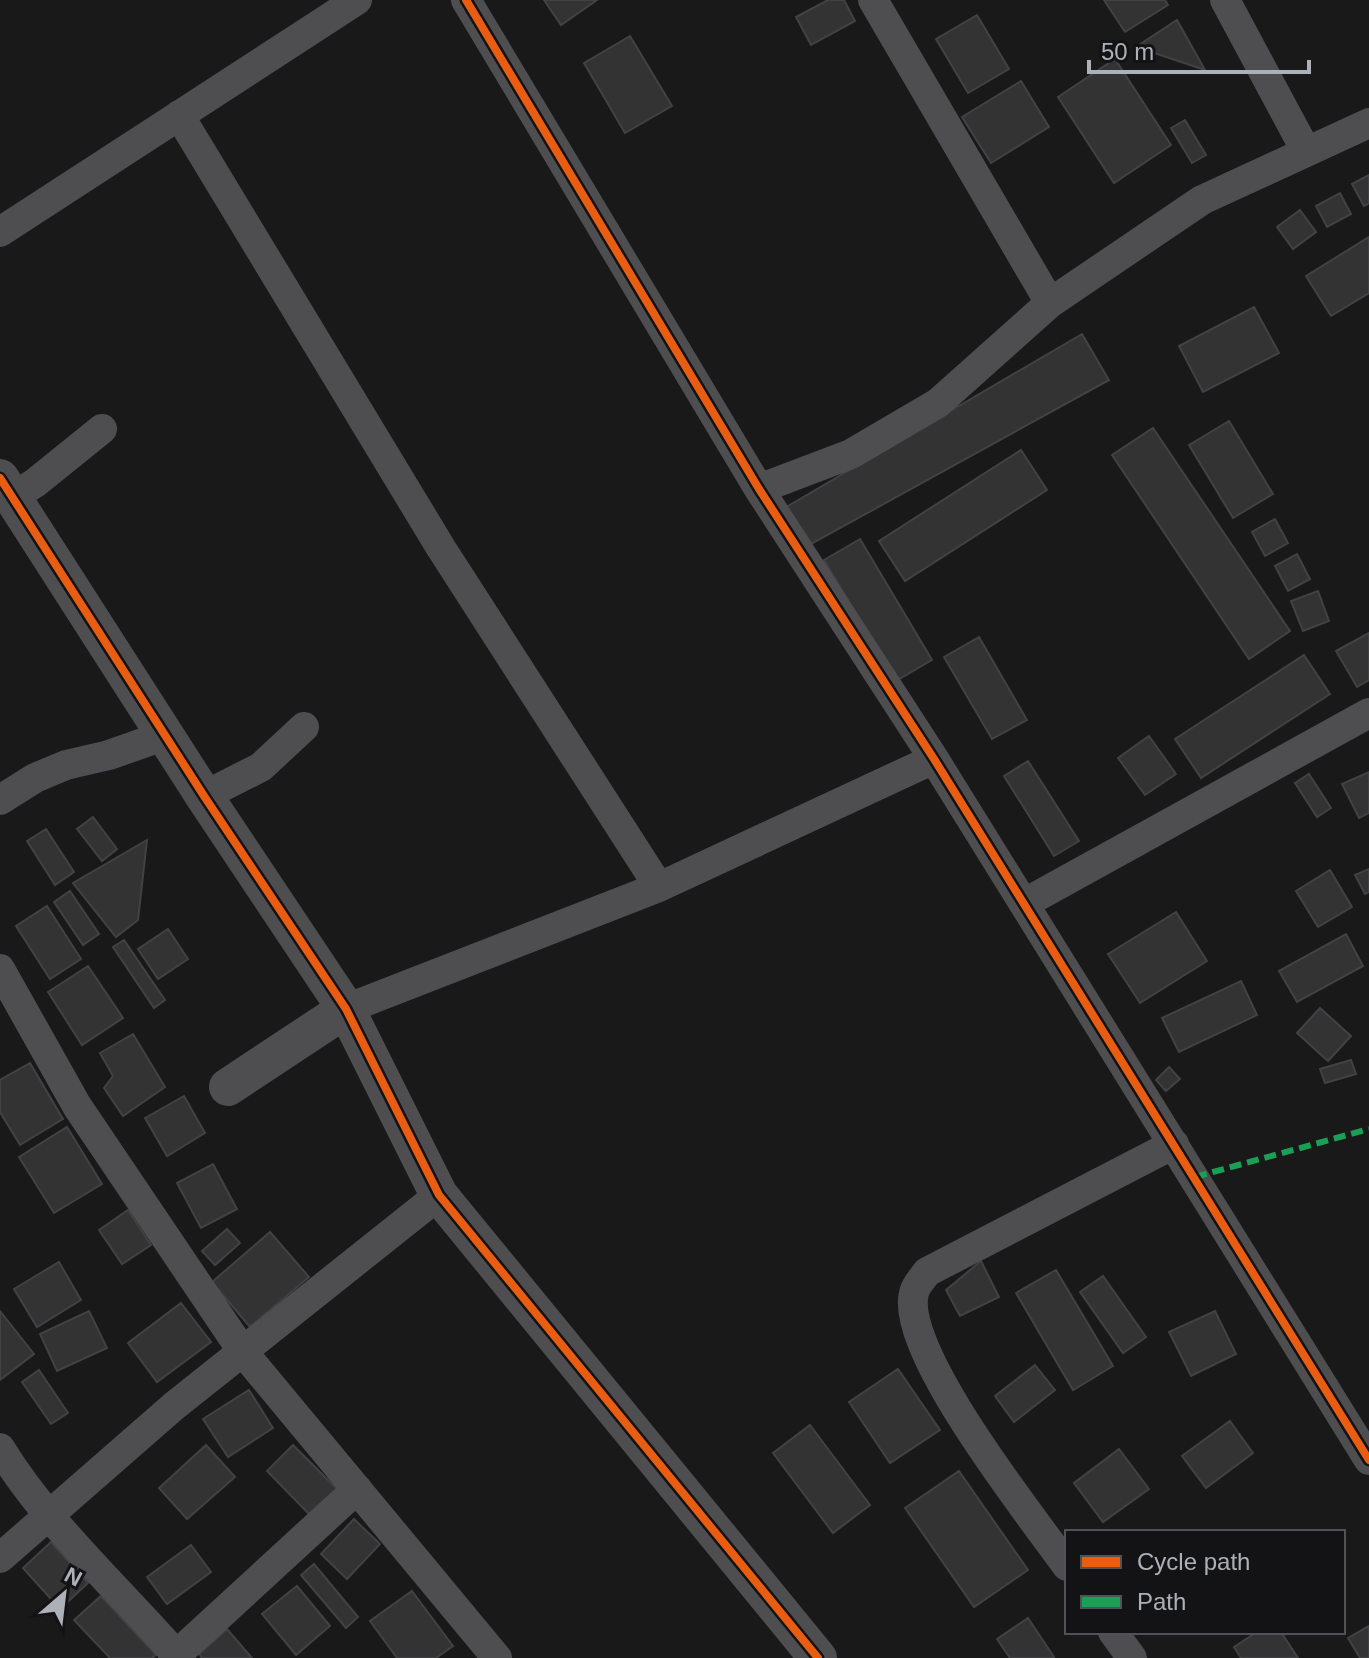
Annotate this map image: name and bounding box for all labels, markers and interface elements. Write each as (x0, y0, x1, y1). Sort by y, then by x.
scale bar (1089, 24, 1309, 74)
text: 50 m (1101, 38, 1154, 65)
legend (1065, 1530, 1345, 1634)
text: Cycle path (1137, 1548, 1250, 1575)
north arrow (24, 1554, 104, 1634)
text: N (60, 1562, 86, 1592)
text: Path (1137, 1588, 1186, 1615)

